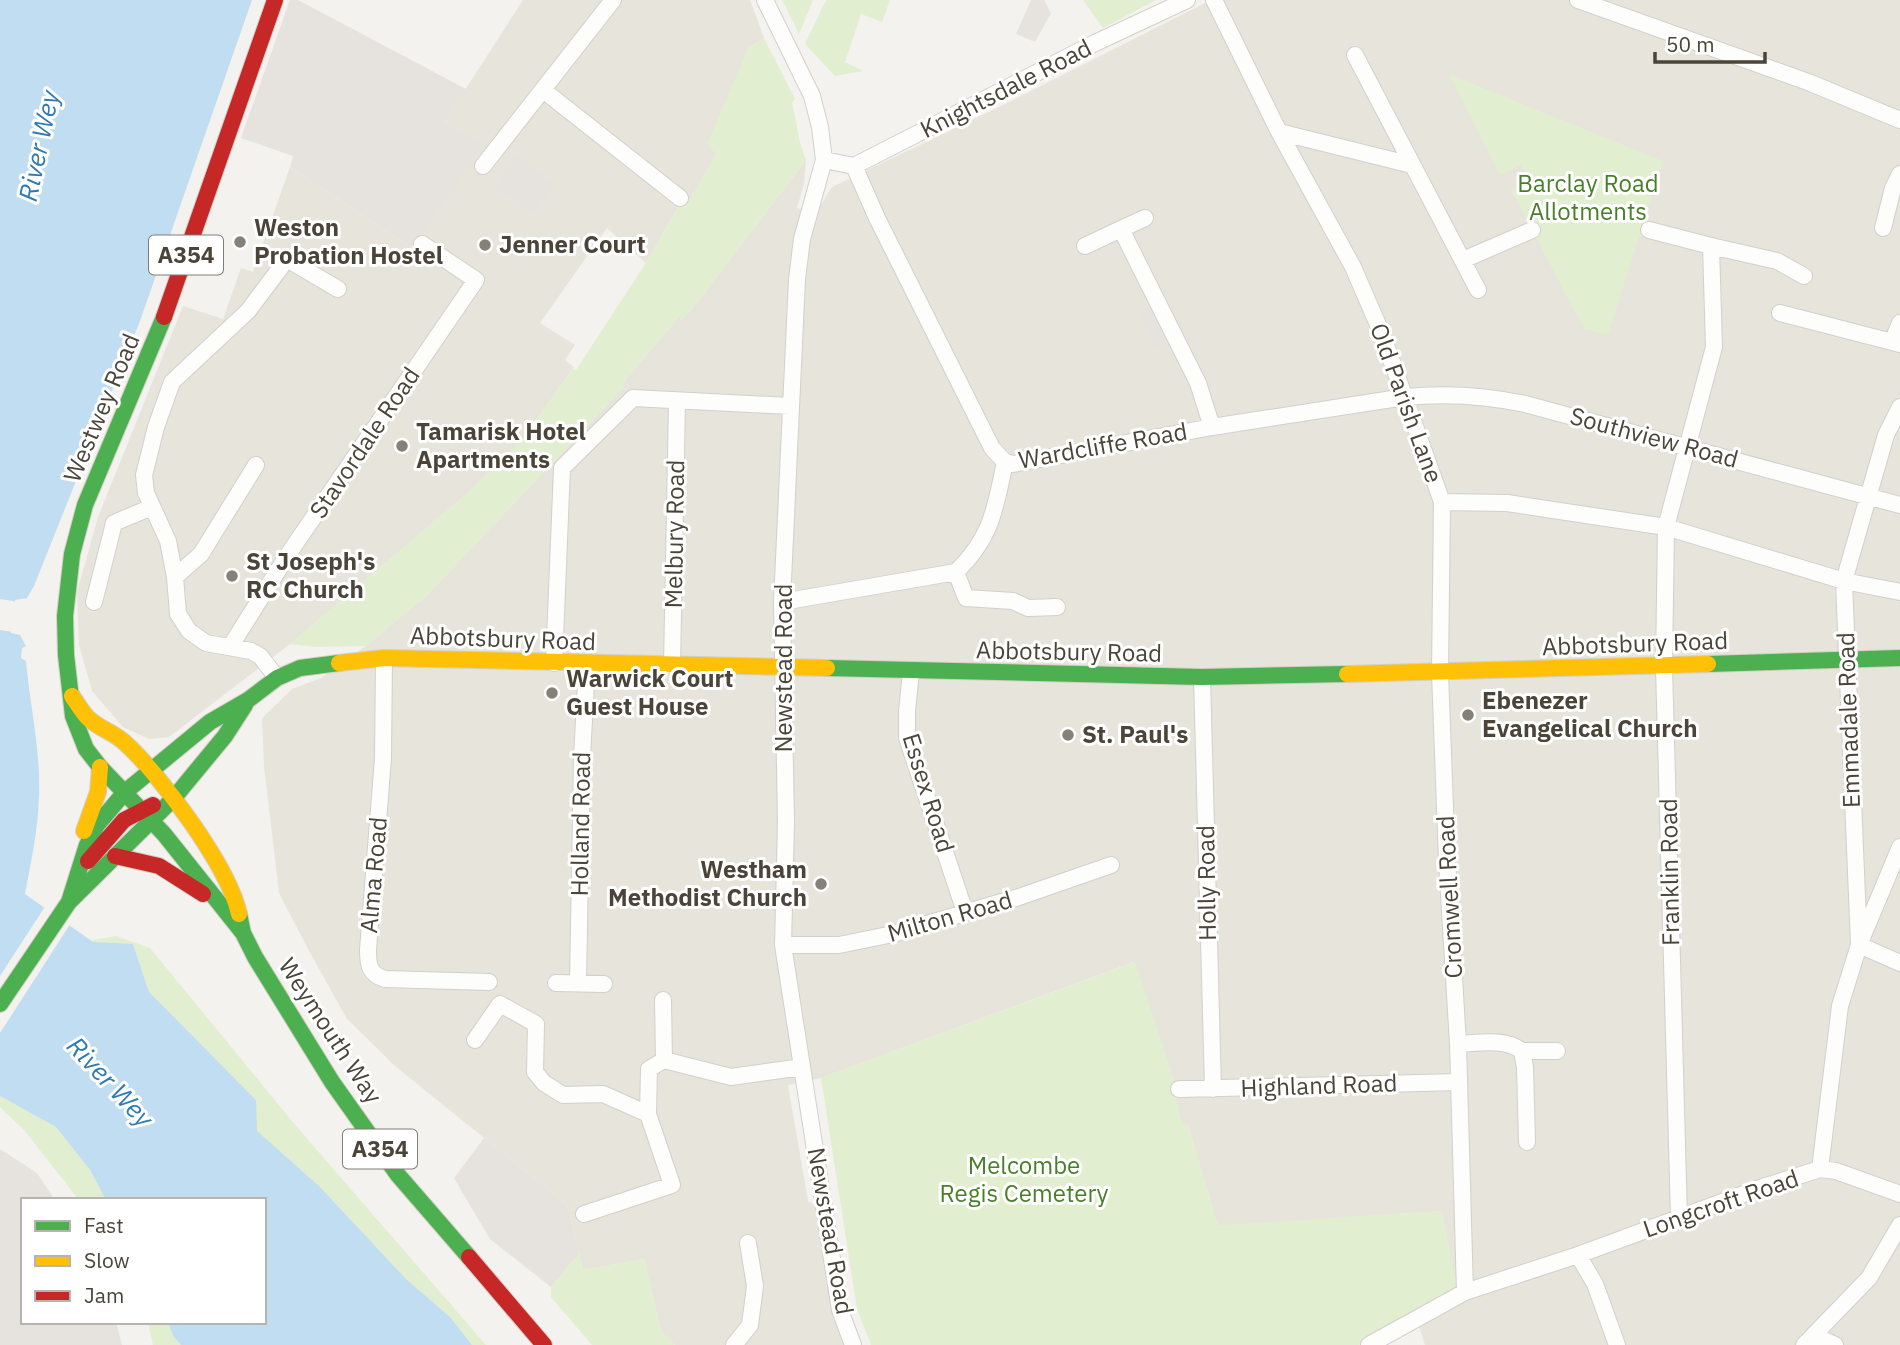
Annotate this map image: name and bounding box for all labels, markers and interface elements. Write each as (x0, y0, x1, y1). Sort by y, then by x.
scale bar (1655, 21, 1765, 65)
text: 50 m (1666, 30, 1715, 58)
street label: Knightsdale Road (914, 31, 1097, 145)
water label: River Wey (10, 86, 67, 204)
park label: Barclay Road Allotments (1517, 167, 1659, 227)
place label: Weston Probation Hostel (254, 211, 443, 271)
place label: Jenner Court (499, 228, 646, 260)
marker: Weston Probation Hostel (232, 234, 248, 250)
road number: A354 (149, 236, 223, 274)
marker: Jenner Court (477, 237, 493, 253)
street label: Old Parish Lane (1363, 318, 1451, 487)
street label: Westwey Road (55, 328, 147, 487)
street label: Stavordale Road (302, 361, 427, 524)
street label: Southview Road (1567, 399, 1742, 475)
street label: Wardcliffe Road (1016, 414, 1190, 476)
place label: Tamarisk Hotel Apartments (416, 415, 586, 475)
marker: Tamarisk Hotel Apartments (394, 438, 410, 454)
street label: Melbury Road (657, 459, 691, 609)
place label: St Joseph's RC Church (246, 545, 375, 605)
marker: St Joseph's RC Church (224, 568, 240, 584)
street label: Newstead Road (767, 583, 799, 753)
street label: Abbotsbury Road (409, 619, 597, 657)
street label: Abbotsbury Road (1541, 624, 1729, 662)
street label: Emmadale Road (1829, 632, 1867, 809)
street label: Abbotsbury Road (976, 633, 1162, 669)
place label: Warwick Court Guest House (566, 662, 734, 722)
place label: Ebenezer Evangelical Church (1482, 684, 1697, 744)
marker: Warwick Court Guest House (544, 685, 560, 701)
marker: Ebenezer Evangelical Church (1460, 707, 1476, 723)
place label: St. Paul's (1082, 718, 1188, 750)
marker: St. Paul's (1060, 727, 1076, 743)
street label: Essex Road (896, 729, 962, 856)
street label: Holland Road (563, 751, 597, 897)
street label: Franklin Road (1652, 798, 1686, 946)
street label: Alma Road (352, 815, 394, 934)
street label: Cromwell Road (1429, 815, 1469, 979)
street label: Holly Road (1189, 825, 1223, 941)
place label: Westham Methodist Church (608, 853, 807, 913)
marker: Westham Methodist Church (813, 876, 829, 892)
street label: Milton Road (884, 883, 1016, 949)
street label: Weymouth Way (272, 951, 390, 1109)
water label: River Wey (60, 1029, 162, 1135)
street label: Highland Road (1240, 1066, 1398, 1104)
road number: A354 (343, 1130, 417, 1168)
street label: Newstead Road (801, 1145, 861, 1317)
park label: Melcombe Regis Cemetery (940, 1149, 1108, 1209)
street label: Longcroft Road (1639, 1161, 1803, 1245)
legend (21, 1198, 266, 1324)
text: Fast (84, 1211, 124, 1239)
text: Slow (84, 1246, 130, 1274)
text: Jam (84, 1281, 124, 1309)

